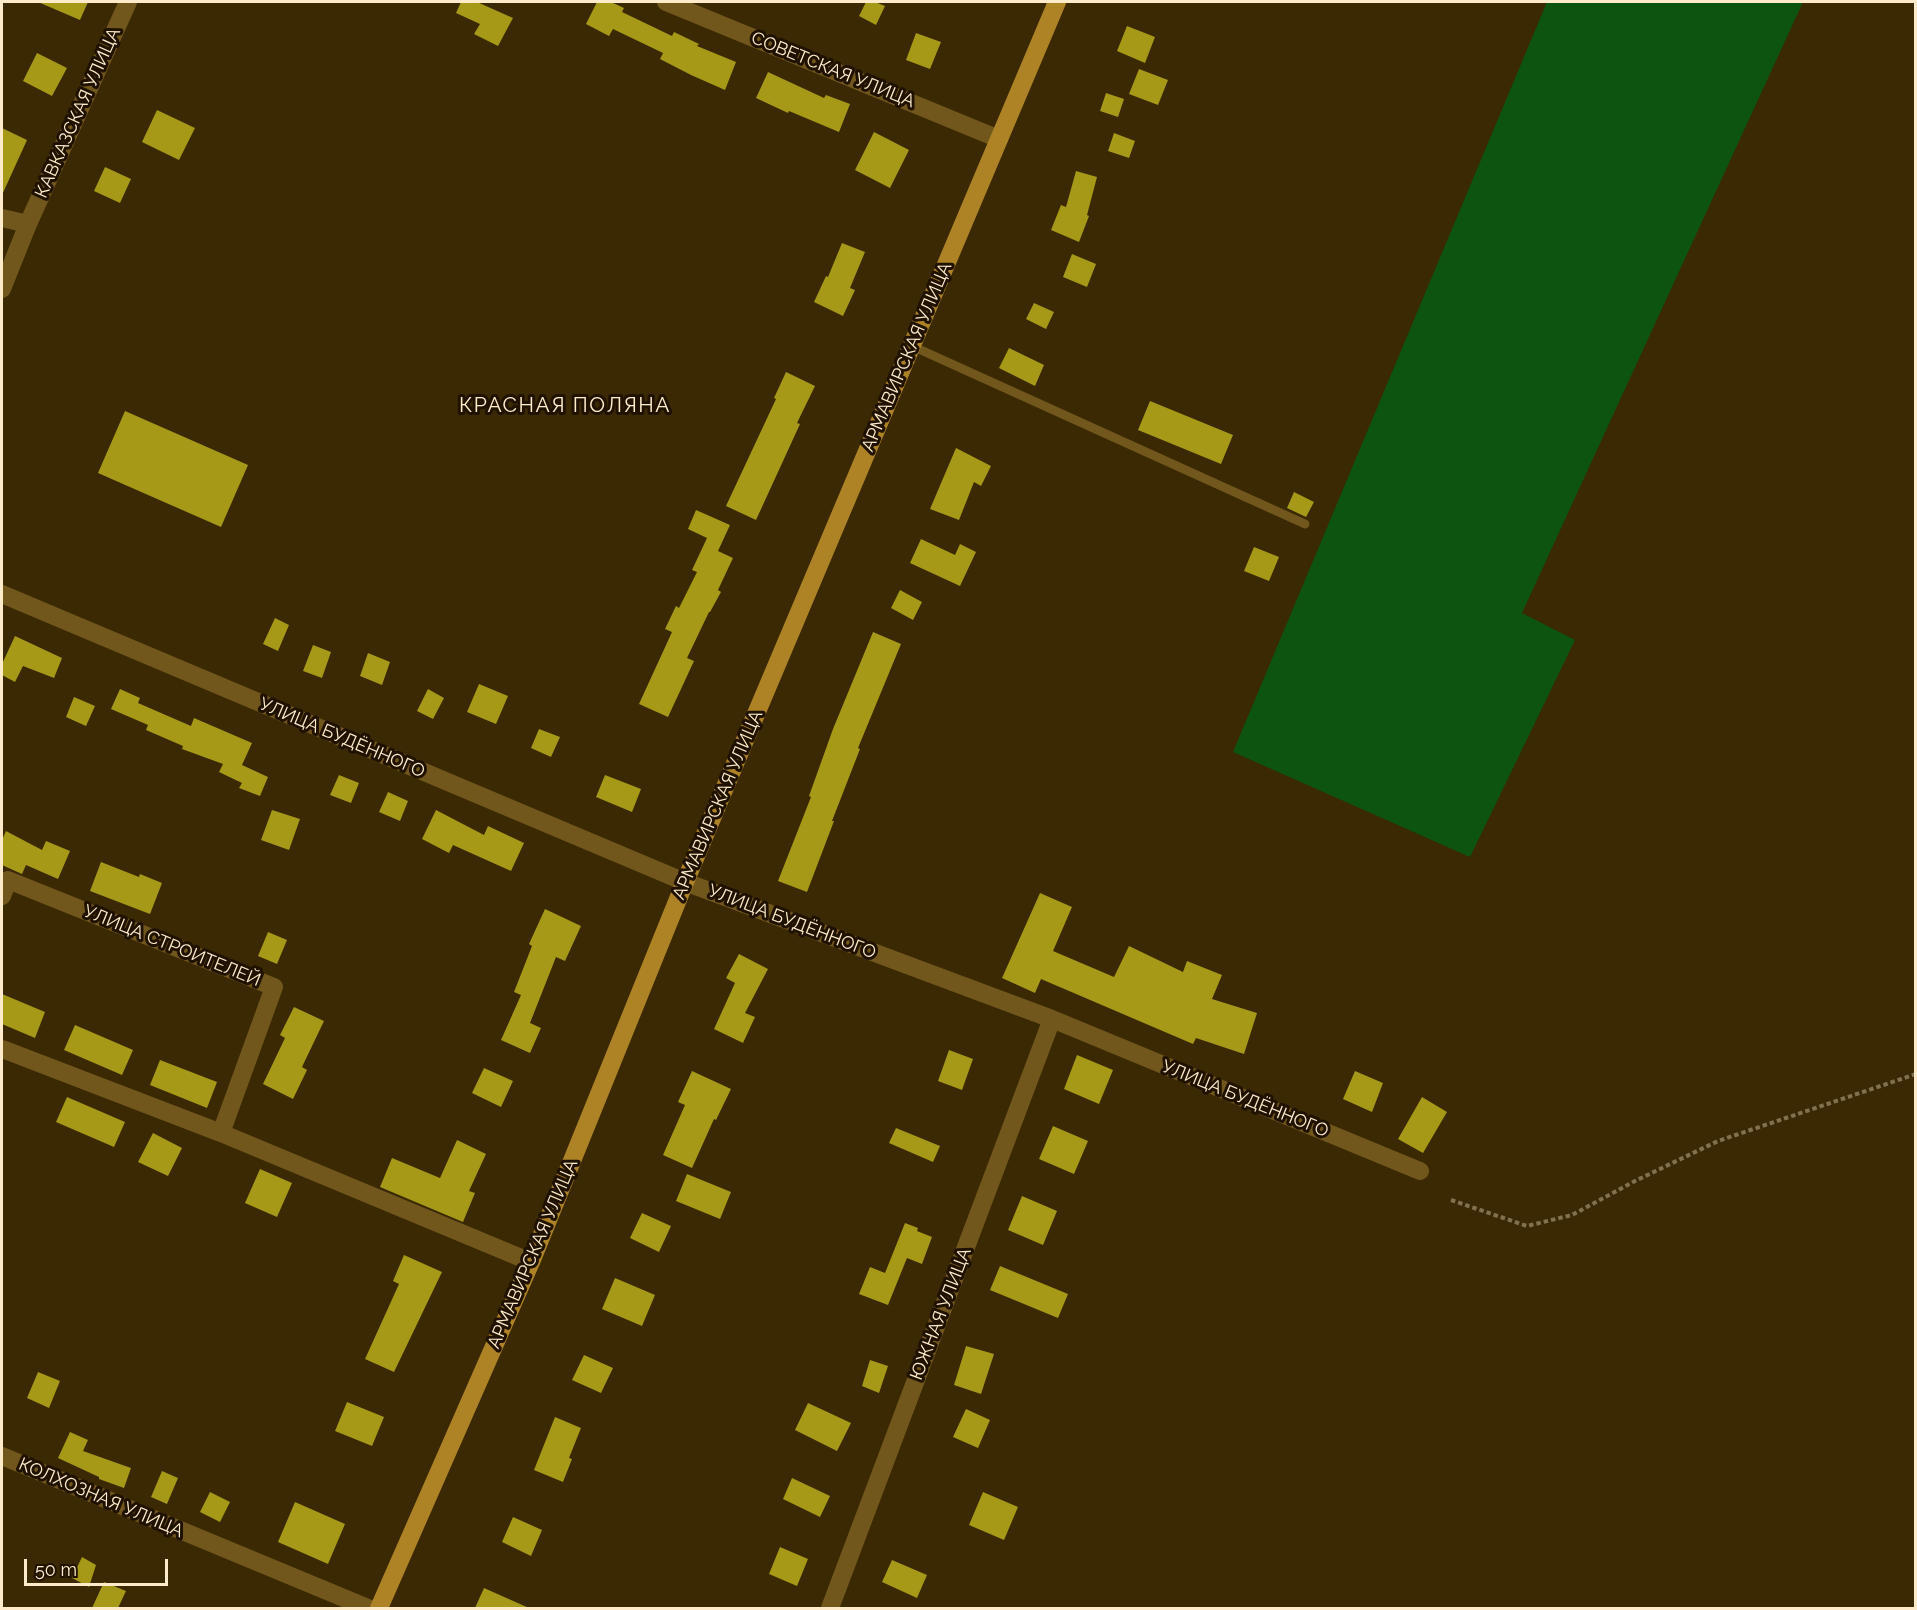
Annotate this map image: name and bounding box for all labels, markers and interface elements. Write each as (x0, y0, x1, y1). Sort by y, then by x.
street label: КАВКАЗСКАЯ УЛИЦА (31, 25, 125, 201)
street label: СОВЕТСКАЯ УЛИЦА (748, 27, 918, 113)
street label: АРМАВИРСКАЯ УЛИЦА (857, 259, 957, 455)
district label: КРАСНАЯ ПОЛЯНА (459, 393, 671, 419)
street label: УЛИЦА БУДЁННОГО (256, 693, 428, 783)
street label: АРМАВИРСКАЯ УЛИЦА (668, 707, 768, 903)
street label: УЛИЦА БУДЁННОГО (705, 880, 879, 964)
street label: УЛИЦА СТРОИТЕЛЕЙ (80, 901, 264, 991)
street label: УЛИЦА БУДЁННОГО (1158, 1056, 1332, 1142)
street label: АРМАВИРСКАЯ УЛИЦА (483, 1156, 583, 1352)
street label: ЮЖНАЯ УЛИЦА (906, 1245, 976, 1383)
street label: КОЛХОЗНАЯ УЛИЦА (15, 1454, 187, 1542)
scale bar (27, 1547, 171, 1585)
text: 50 m (35, 1559, 77, 1580)

